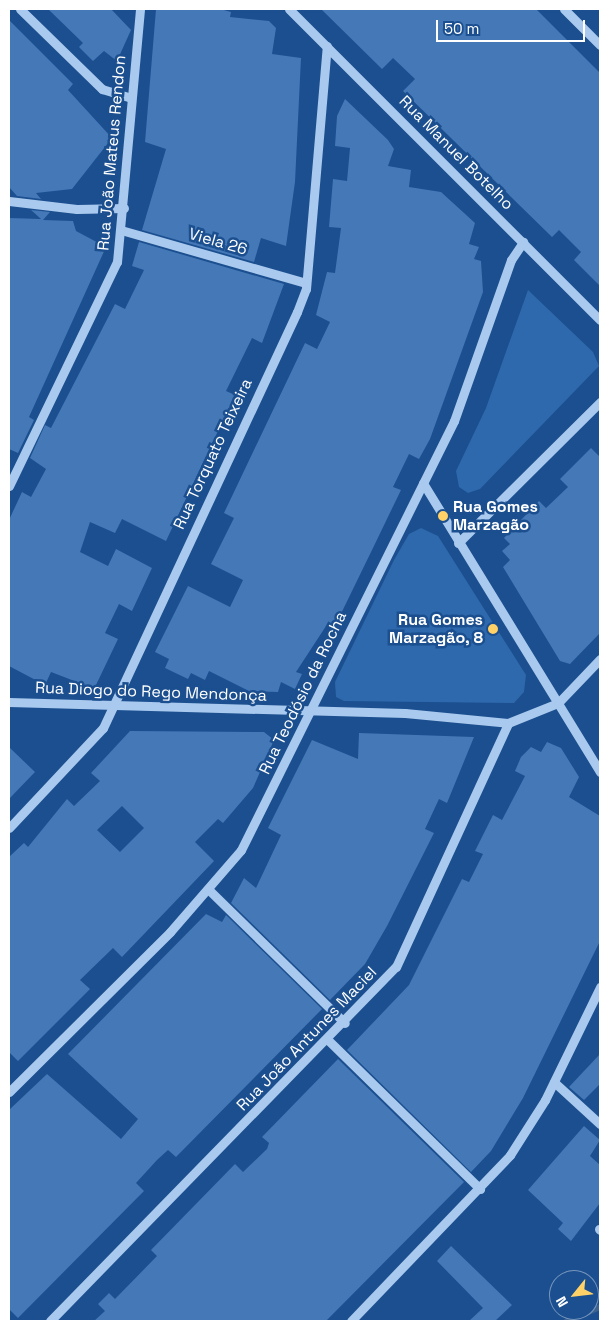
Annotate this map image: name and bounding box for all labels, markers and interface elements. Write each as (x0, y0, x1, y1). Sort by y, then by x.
scale bar (439, 10, 588, 42)
text: 50 m (444, 19, 479, 38)
street label: Rua João Mateus Rendon (94, 55, 130, 251)
street label: Rua Manuel Botelho (395, 92, 517, 214)
street label: Viela 26 (187, 225, 249, 259)
street label: Rua Torquato Teixeira (169, 375, 257, 533)
place label: Rua Gomes Marzagão (453, 497, 538, 535)
marker: Rua Gomes Marzagão (437, 510, 449, 522)
street label: Rua Teodósio da Rocha (255, 608, 351, 778)
place label: Rua Gomes Marzagão, 8 (389, 610, 483, 648)
marker: Rua Gomes Marzagão, 8 (487, 623, 499, 635)
street label: Rua Diogo do Rego Mendonça (35, 678, 267, 706)
street label: Rua João Antunes Maciel (233, 963, 381, 1115)
north arrow (549, 1270, 599, 1320)
text: N (552, 1293, 572, 1310)

